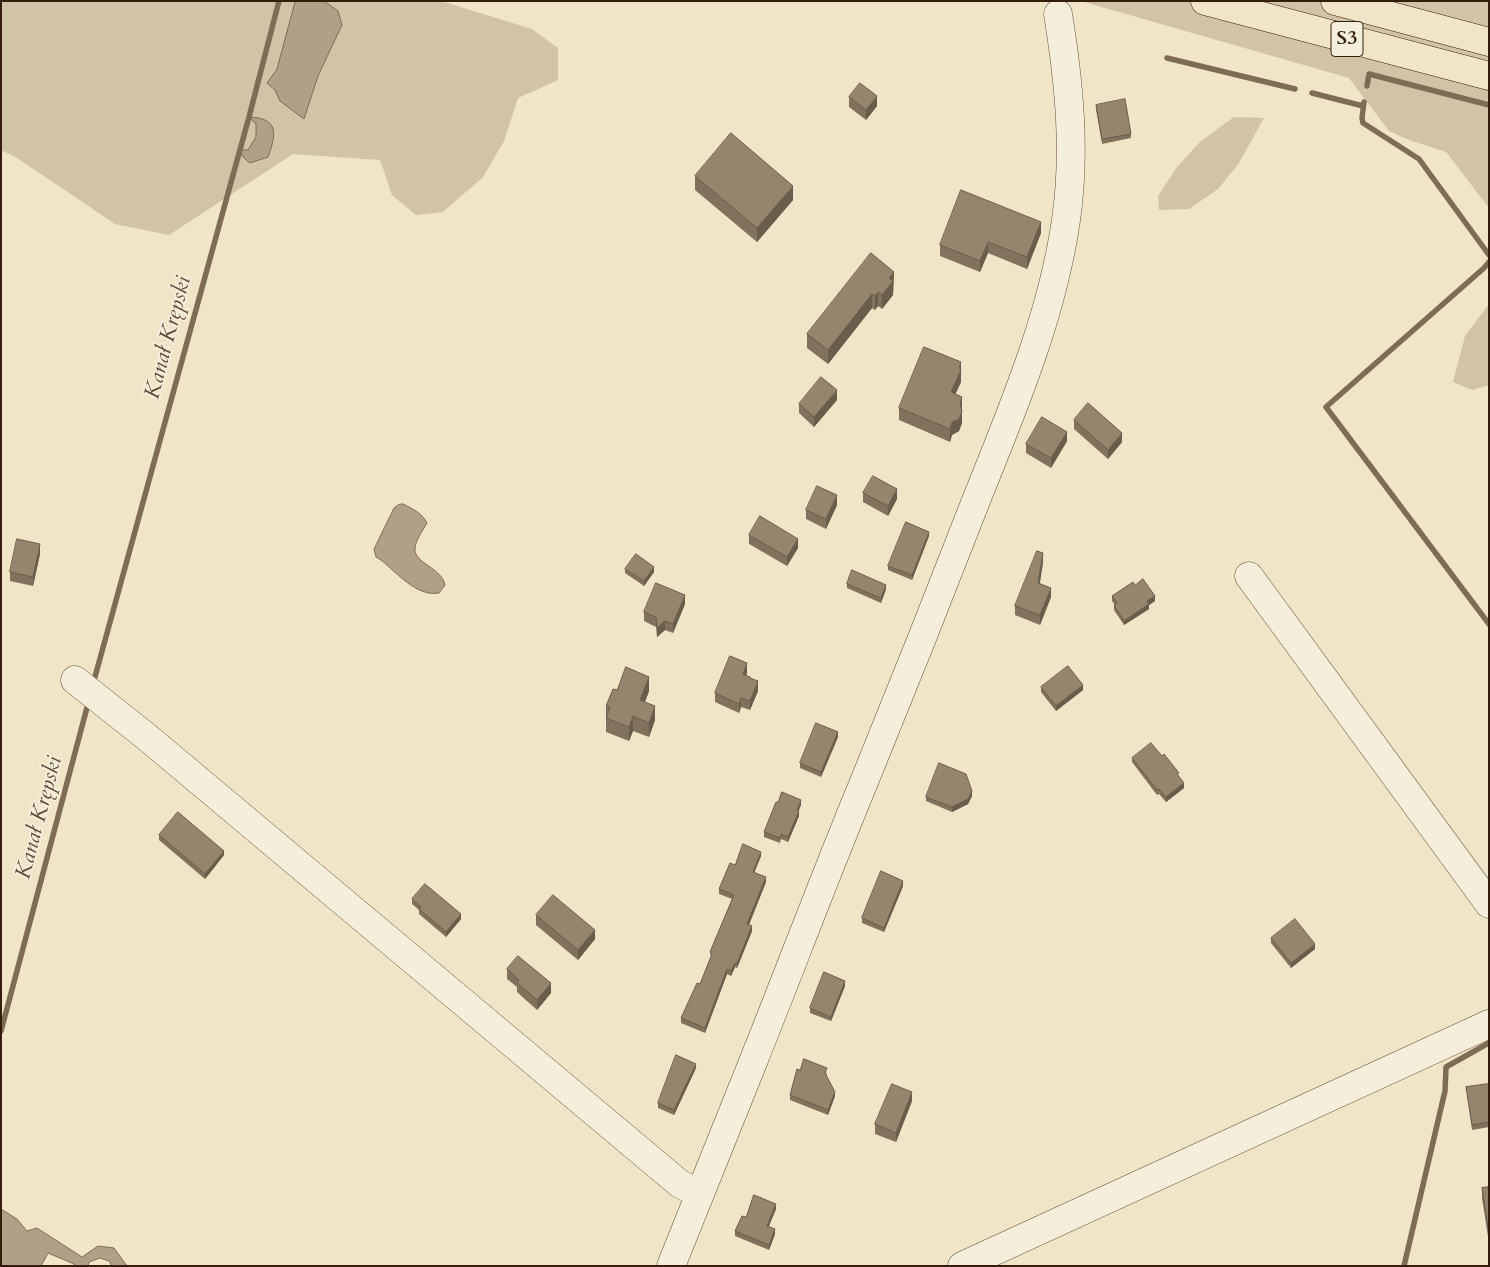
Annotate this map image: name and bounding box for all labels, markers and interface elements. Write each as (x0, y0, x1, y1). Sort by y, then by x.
road number: S3 (1331, 22, 1363, 56)
water label: Kanał Krępski (140, 274, 198, 402)
water label: Kanał Krępski (11, 754, 69, 882)

